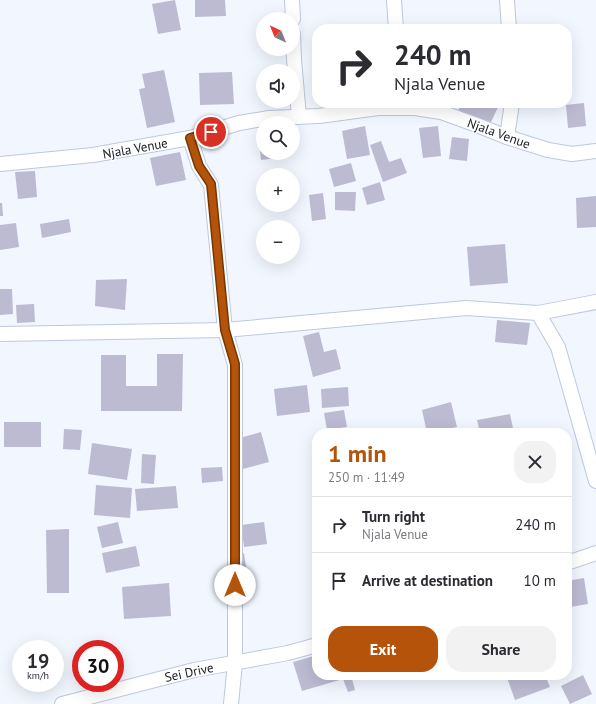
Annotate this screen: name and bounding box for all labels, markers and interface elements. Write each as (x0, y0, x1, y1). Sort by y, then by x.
north arrow (256, 12, 300, 56)
map controls (256, 12, 300, 264)
text: 240 m (394, 36, 471, 73)
icon: right (328, 40, 380, 92)
button: sound (256, 64, 300, 108)
text: Njala Venue (394, 72, 485, 95)
street label: Njala Venue (465, 114, 533, 153)
pin (194, 115, 228, 149)
button: search (256, 116, 300, 160)
icon: arrive (200, 121, 222, 143)
street label: Njala Venue (101, 134, 169, 163)
button: + (256, 168, 300, 212)
button: − (256, 220, 300, 264)
text: 1 min (328, 438, 387, 469)
button: close (514, 441, 556, 483)
text: 250 m · 11:49 (328, 469, 405, 486)
text: Turn right (362, 507, 425, 526)
icon: right (328, 514, 350, 536)
text: 240 m (515, 515, 556, 534)
text: Njala Venue (362, 526, 428, 543)
position arrow (214, 564, 256, 606)
icon: arrive (328, 570, 350, 592)
text: Arrive at destination (362, 571, 493, 590)
text: 10 m (523, 571, 556, 590)
button: Exit (328, 626, 438, 672)
button: Share (446, 626, 556, 672)
speed limit sign: 30 (72, 640, 124, 692)
text: 19 (27, 648, 49, 674)
street label: Sei Drive (163, 659, 215, 686)
text: km/h (27, 669, 49, 682)

